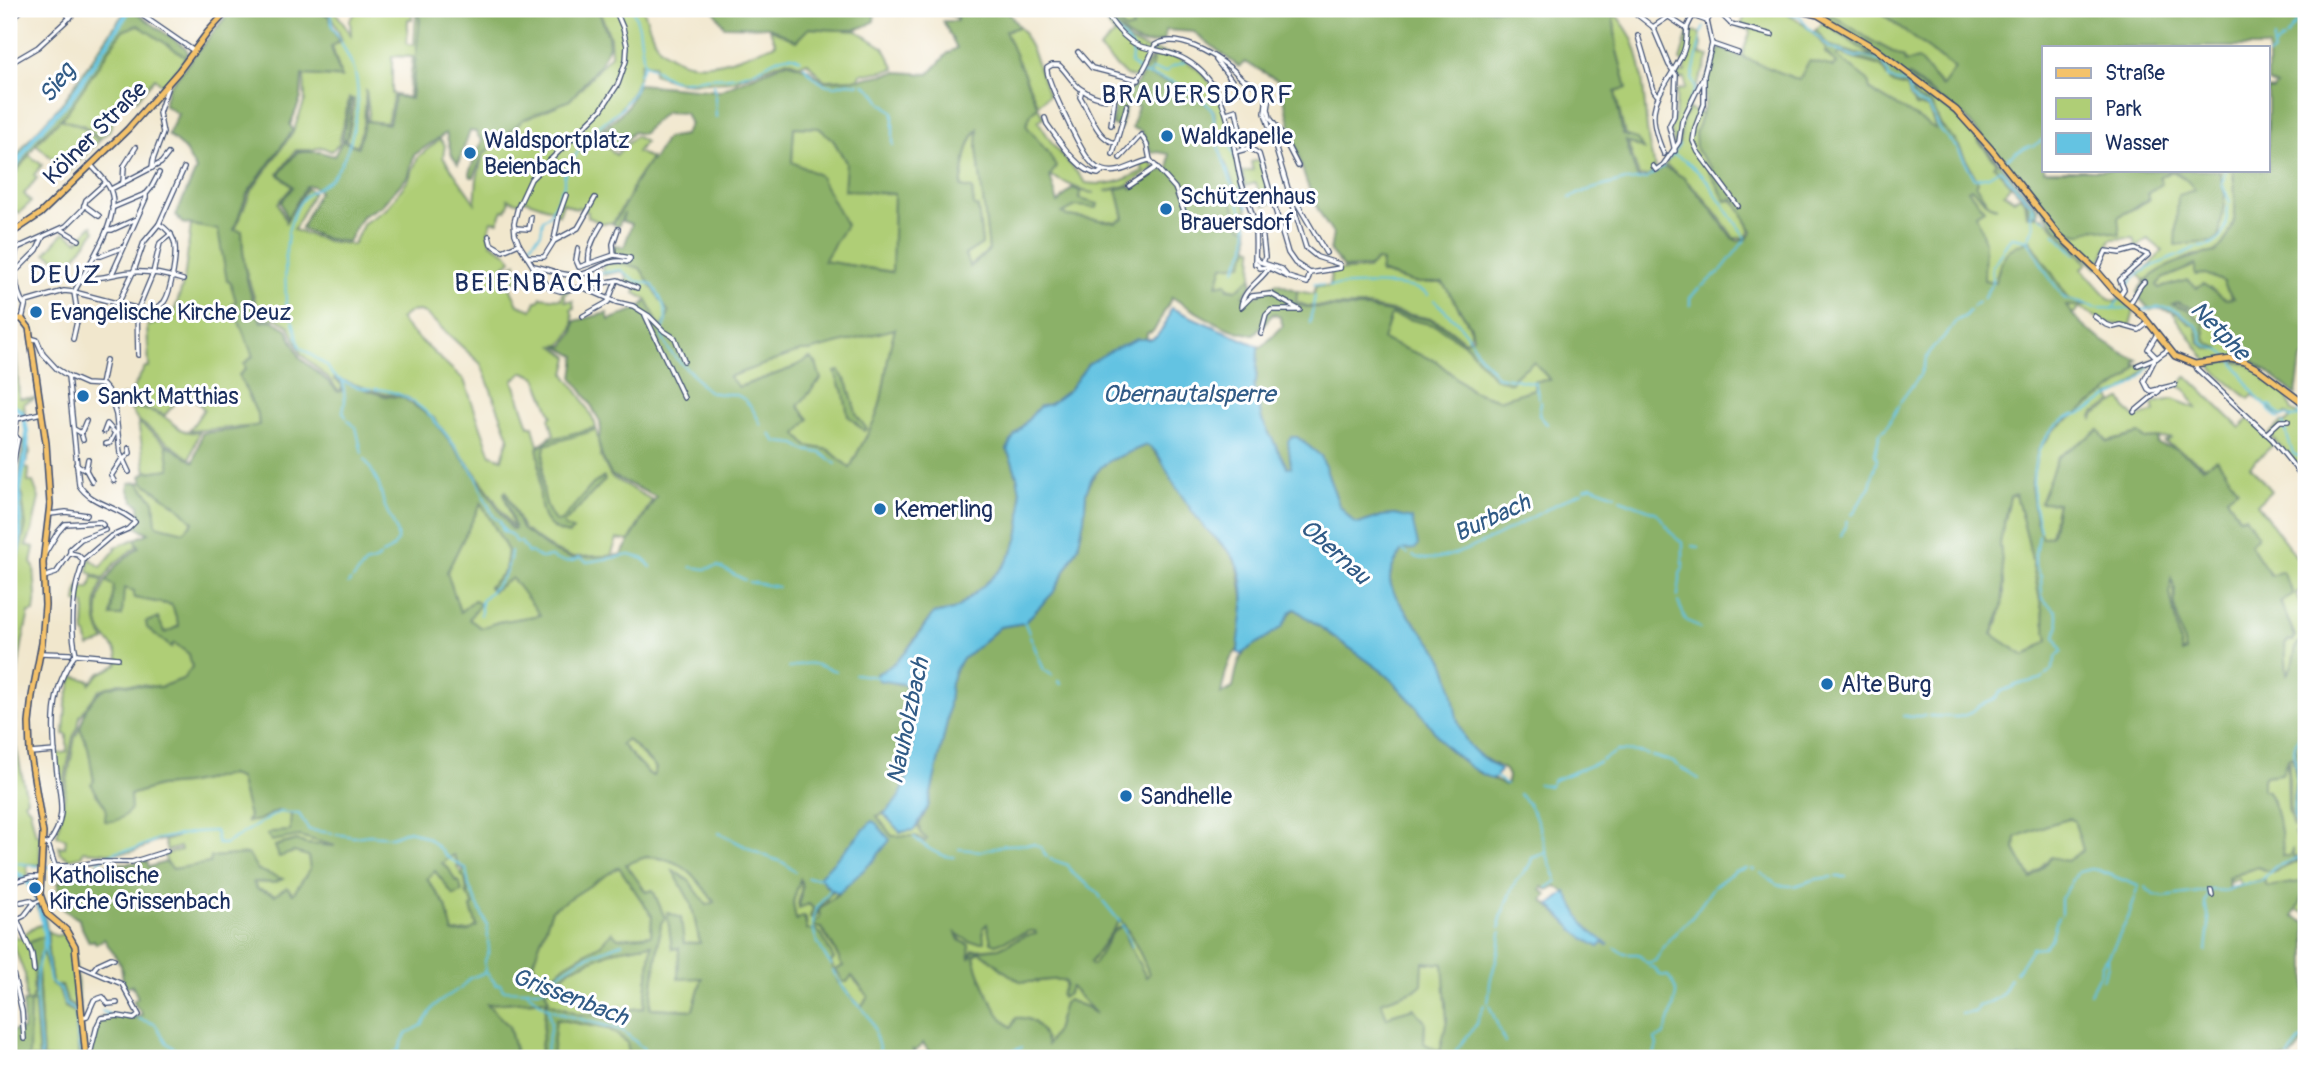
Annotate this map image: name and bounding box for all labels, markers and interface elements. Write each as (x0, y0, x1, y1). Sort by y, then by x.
legend (2042, 46, 2270, 172)
water label: Sieg (33, 56, 82, 109)
text: Straße (2105, 60, 2165, 87)
street label: Kölner Straße (37, 75, 153, 191)
district label: BRAUERSDORF (1101, 79, 1295, 111)
text: Park (2105, 96, 2142, 123)
place label: Waldkapelle (1181, 122, 1294, 151)
place label: Waldsportplatz Beienbach (484, 126, 630, 181)
marker: Waldkapelle (1159, 128, 1175, 144)
text: Wasser (2105, 130, 2170, 157)
marker: Waldsportplatz Beienbach (462, 145, 478, 161)
place label: Schützenhaus Brauersdorf (1180, 182, 1316, 237)
marker: Schützenhaus Brauersdorf (1158, 201, 1174, 217)
district label: DEUZ (30, 259, 102, 291)
district label: BEIENBACH (454, 267, 604, 299)
water label: Netphe (2184, 295, 2257, 368)
place label: Evangelische Kirche Deuz (50, 298, 291, 327)
marker: Evangelische Kirche Deuz (28, 304, 44, 320)
water label: Obernautalsperre (1103, 380, 1278, 409)
place label: Sankt Matthias (97, 382, 238, 411)
marker: Sankt Matthias (75, 388, 91, 404)
water label: Burbach (1449, 487, 1536, 548)
place label: Kemerling (894, 495, 993, 524)
marker: Kemerling (872, 501, 888, 517)
water label: Obernau (1294, 513, 1377, 592)
water label: Nauholzbach (881, 654, 936, 786)
place label: Alte Burg (1841, 670, 1931, 699)
marker: Alte Burg (1819, 676, 1835, 692)
place label: Sandhelle (1140, 782, 1233, 811)
marker: Sandhelle (1118, 788, 1134, 804)
place label: Katholische Kirche Grissenbach (49, 861, 230, 916)
marker: Katholische Kirche Grissenbach (27, 880, 43, 896)
water label: Grissenbach (508, 962, 634, 1033)

